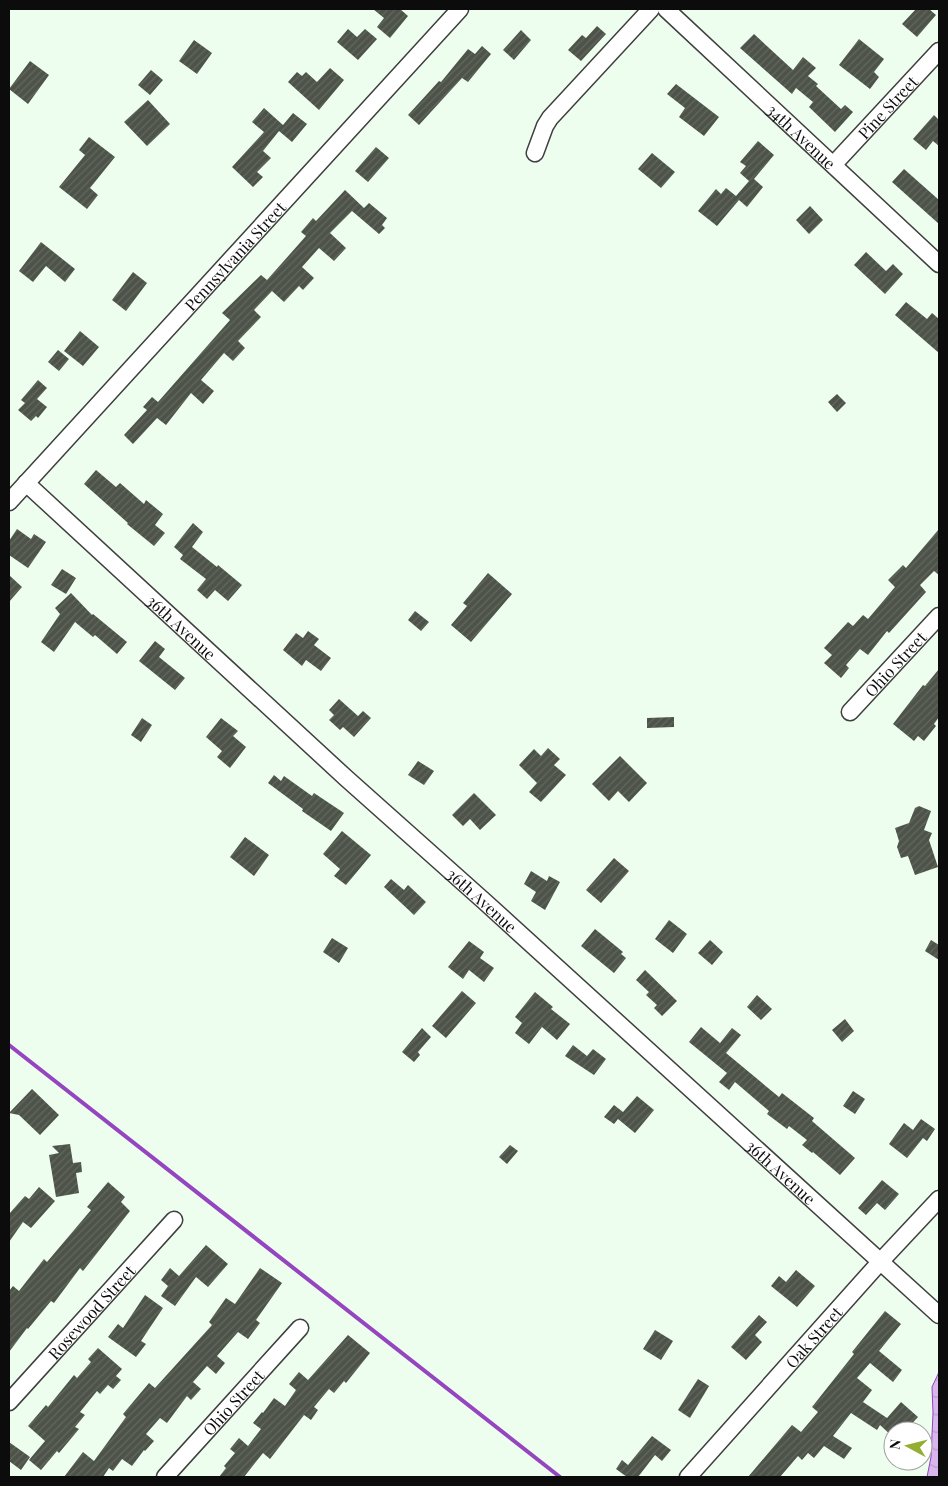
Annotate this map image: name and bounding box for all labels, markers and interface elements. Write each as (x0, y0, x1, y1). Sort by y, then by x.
street label: Pine Street (853, 71, 922, 143)
street label: 34th Avenue (763, 99, 841, 173)
street label: Pennsylvania Street (179, 196, 290, 315)
street label: 36th Avenue (143, 590, 221, 664)
street label: Ohio Street (859, 626, 931, 701)
street label: 36th Avenue (443, 863, 522, 937)
street label: 36th Avenue (742, 1134, 820, 1208)
street label: Rosewood Street (43, 1260, 139, 1363)
street label: Oak Street (780, 1301, 846, 1372)
street label: Ohio Street (198, 1365, 268, 1439)
north arrow (883, 1421, 933, 1471)
text: N (885, 1438, 905, 1451)

